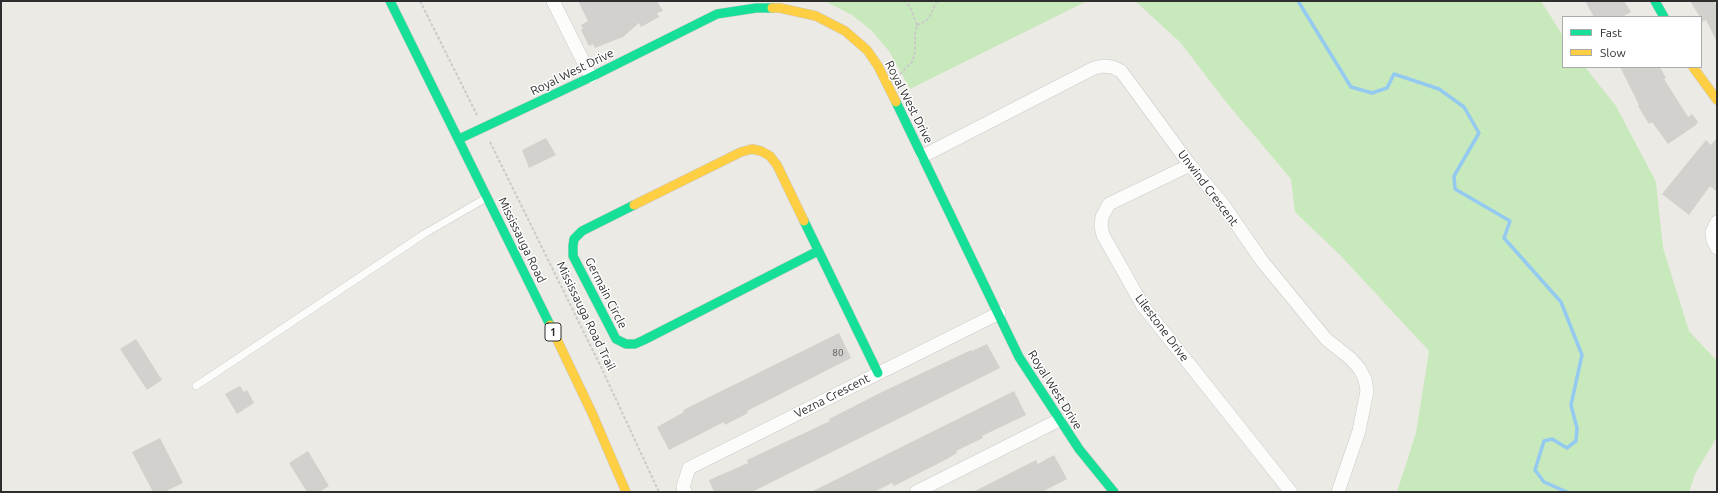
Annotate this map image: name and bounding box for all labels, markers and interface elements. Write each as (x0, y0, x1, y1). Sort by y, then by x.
legend (1562, 16, 1702, 68)
text: Fast (1600, 26, 1622, 39)
street label: Royal West Drive (528, 46, 616, 98)
text: Slow (1600, 46, 1626, 59)
street label: Royal West Drive (882, 58, 936, 146)
street label: Unwind Crescent (1175, 147, 1241, 229)
street label: Mississauga Road (495, 195, 549, 285)
street label: Germain Circle (582, 255, 630, 331)
street label: Mississauga Road Trail (553, 259, 619, 373)
street label: Lilestone Drive (1132, 292, 1192, 364)
road number: 1 (545, 323, 561, 341)
house number: 80 (832, 347, 844, 359)
street label: Royal West Drive (1025, 348, 1085, 432)
street label: Vezna Crescent (792, 371, 872, 421)

